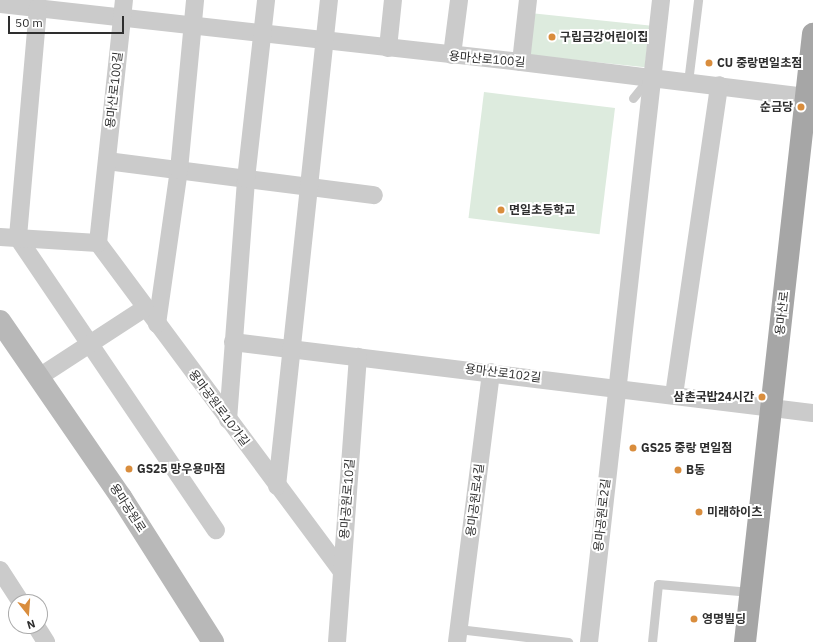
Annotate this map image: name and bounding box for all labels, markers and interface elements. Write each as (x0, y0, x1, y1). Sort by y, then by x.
scale bar (10, 8, 126, 34)
text: 50 m (15, 15, 43, 30)
place label: 구립금강어린이집 (560, 30, 648, 44)
marker: 구립금강어린이집 (547, 32, 557, 42)
street label: 용마산로100길 (448, 48, 526, 70)
street label: 용마산로100길 (103, 51, 125, 129)
place label: CU 중랑면일초점 (717, 56, 802, 70)
marker: CU 중랑면일초점 (704, 58, 714, 68)
place label: 순금당 (760, 100, 793, 114)
marker: 순금당 (796, 102, 806, 112)
place label: 면일초등학교 (509, 203, 575, 217)
marker: 면일초등학교 (496, 205, 506, 215)
street label: 용마산로 (773, 290, 791, 336)
street label: 용마산로102길 (464, 361, 542, 385)
street label: 용마공원로10가길 (186, 367, 252, 449)
place label: 삼촌국밥24시간 (673, 390, 754, 404)
marker: 삼촌국밥24시간 (757, 392, 767, 402)
place label: GS25 중랑 면일점 (641, 441, 732, 455)
marker: GS25 중랑 면일점 (628, 443, 638, 453)
street label: 용마공원로10길 (337, 458, 357, 540)
place label: GS25 망우용마점 (137, 462, 226, 476)
street label: 용마공원로4길 (463, 463, 487, 537)
place label: B동 (686, 463, 705, 477)
marker: GS25 망우용마점 (124, 464, 134, 474)
marker: B동 (673, 465, 683, 475)
street label: 용마공원로2길 (591, 478, 613, 552)
street label: 용마공원로 (107, 481, 149, 535)
place label: 미래하이츠 (707, 505, 762, 519)
marker: 미래하이츠 (694, 507, 704, 517)
north arrow (8, 594, 48, 634)
place label: 영명빌딩 (702, 612, 746, 626)
marker: 영명빌딩 (689, 614, 699, 624)
text: N (25, 617, 37, 632)

